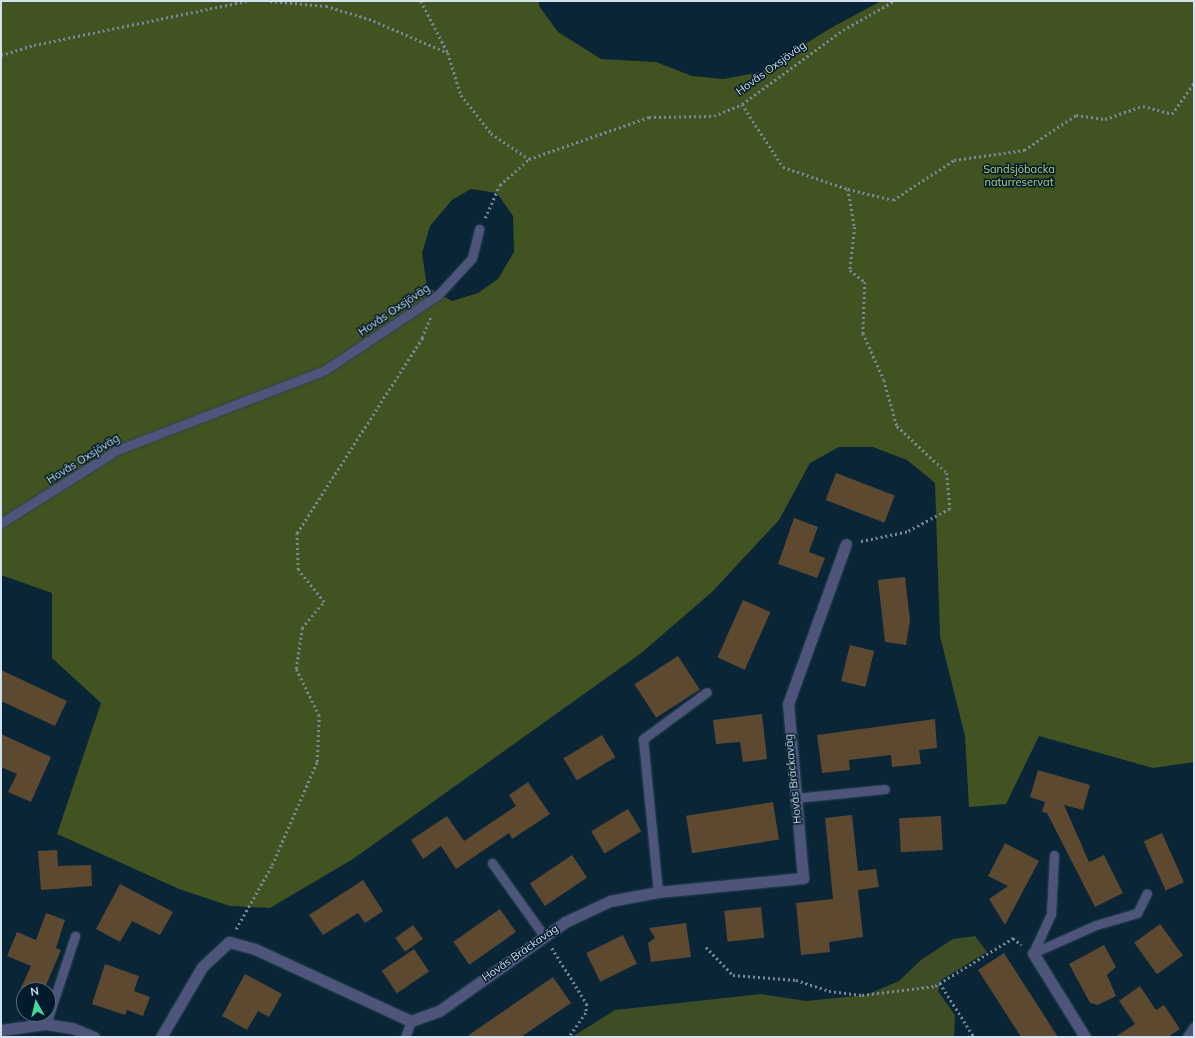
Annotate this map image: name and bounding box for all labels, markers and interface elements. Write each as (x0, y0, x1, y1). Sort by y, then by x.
street label: Hovås Oxsjöväg (734, 38, 808, 98)
park label: Sandsjöbacka naturreservat (983, 163, 1055, 189)
street label: Hovås Oxsjöväg (356, 281, 432, 339)
street label: Hovås Oxsjöväg (44, 431, 122, 487)
street label: Hovås Bräckaväg (782, 733, 804, 825)
street label: Hovås Bräckaväg (479, 922, 561, 984)
north arrow (16, 982, 56, 1022)
text: N (29, 984, 40, 999)

